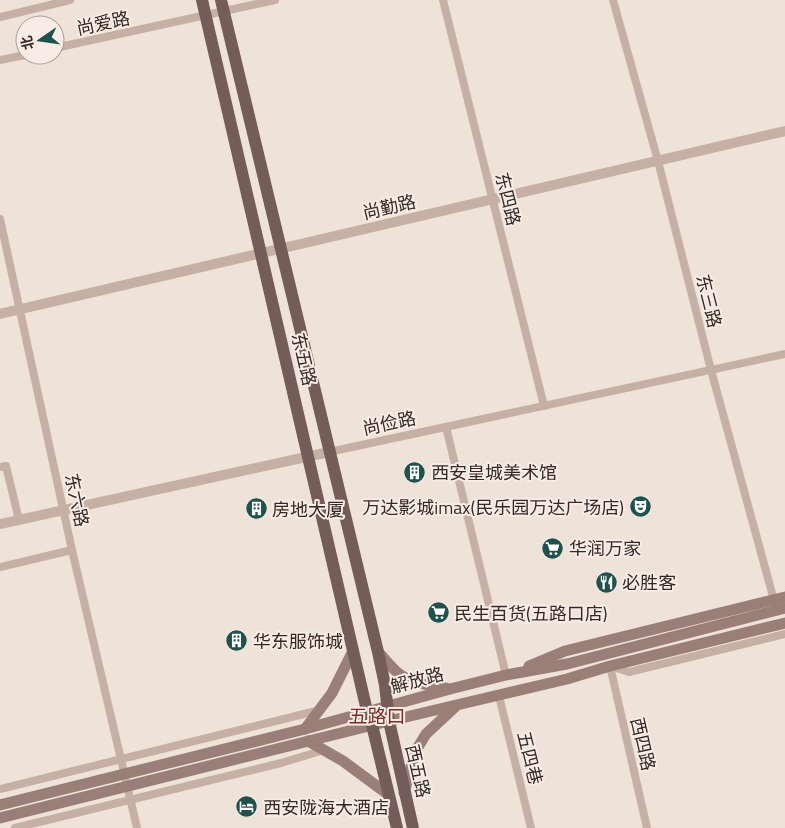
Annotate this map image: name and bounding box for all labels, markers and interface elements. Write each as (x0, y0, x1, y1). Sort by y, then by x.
street label: 尚爱路 (74, 4, 132, 42)
north arrow (15, 15, 65, 65)
text: 北 (15, 34, 39, 52)
street label: 东四路 (488, 170, 528, 228)
street label: 尚勤路 (360, 188, 418, 226)
street label: 东三路 (689, 272, 729, 330)
street label: 东五路 (285, 330, 323, 388)
street label: 尚俭路 (360, 404, 418, 442)
place label: 西安皇城美术馆 (431, 459, 557, 486)
building icon: 西安皇城美术馆 (403, 460, 427, 484)
street label: 东六路 (58, 471, 96, 529)
place label: 万达影城imax(民乐园万达广场店) (362, 494, 624, 521)
theatre icon: 万达影城imax(民乐园万达广场店) (628, 495, 652, 519)
place label: 房地大厦 (272, 496, 344, 523)
building icon: 房地大厦 (244, 497, 268, 521)
place label: 华润万家 (569, 535, 641, 562)
supermarket icon: 华润万家 (541, 536, 565, 560)
place label: 必胜客 (622, 569, 676, 596)
restaurant icon: 必胜客 (594, 570, 618, 594)
place label: 民生百货(五路口店) (454, 600, 608, 627)
supermarket icon: 民生百货(五路口店) (426, 601, 450, 625)
place label: 华东服饰城 (253, 628, 343, 655)
building icon: 华东服饰城 (225, 629, 249, 653)
street label: 解放路 (387, 660, 447, 700)
district label: 五路口 (348, 701, 406, 730)
street label: 西四路 (624, 715, 662, 773)
street label: 五四巷 (510, 729, 550, 787)
street label: 西五路 (399, 742, 437, 800)
place label: 西安陇海大酒店 (263, 794, 389, 821)
hotel icon: 西安陇海大酒店 (235, 795, 259, 819)

